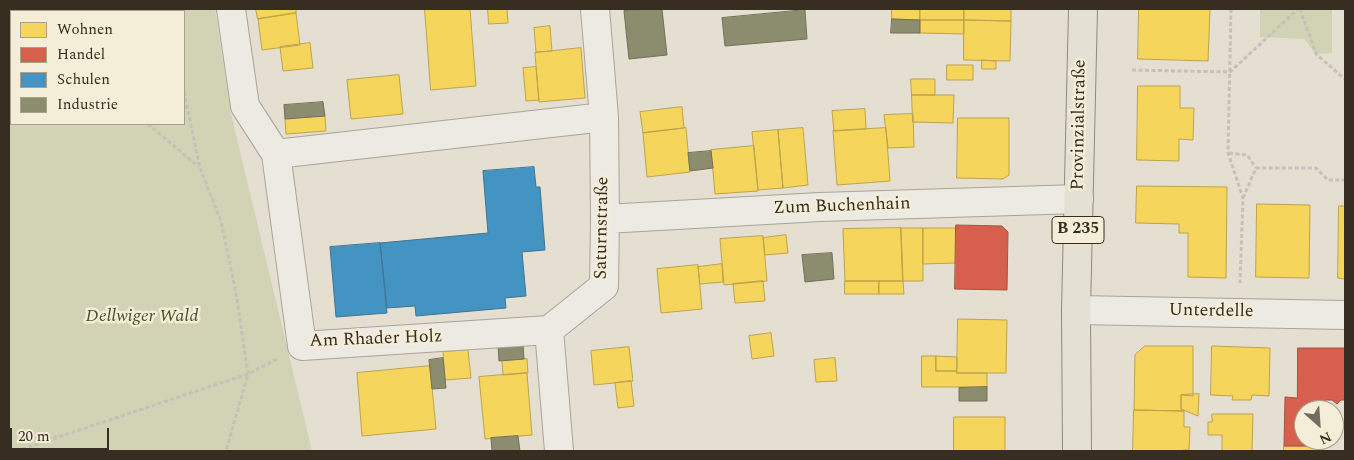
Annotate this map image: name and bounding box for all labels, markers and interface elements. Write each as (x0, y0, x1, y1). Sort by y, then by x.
legend (10, 10, 185, 125)
text: Wohnen (57, 18, 113, 41)
text: Handel (57, 43, 105, 66)
street label: Provinzialstraße (1068, 59, 1092, 191)
text: Schulen (57, 68, 110, 91)
text: Industrie (57, 93, 118, 116)
street label: Saturnstraße (591, 176, 615, 280)
street label: Zum Buchenhain (773, 194, 911, 220)
road number: B 235 (1052, 216, 1104, 244)
street label: Unterdelle (1168, 300, 1254, 324)
park label: Dellwiger Wald (86, 306, 198, 328)
street label: Am Rhader Holz (309, 327, 443, 353)
north arrow (1294, 400, 1344, 450)
scale bar (12, 418, 111, 450)
text: 20 m (18, 425, 50, 448)
text: N (1316, 426, 1335, 450)

